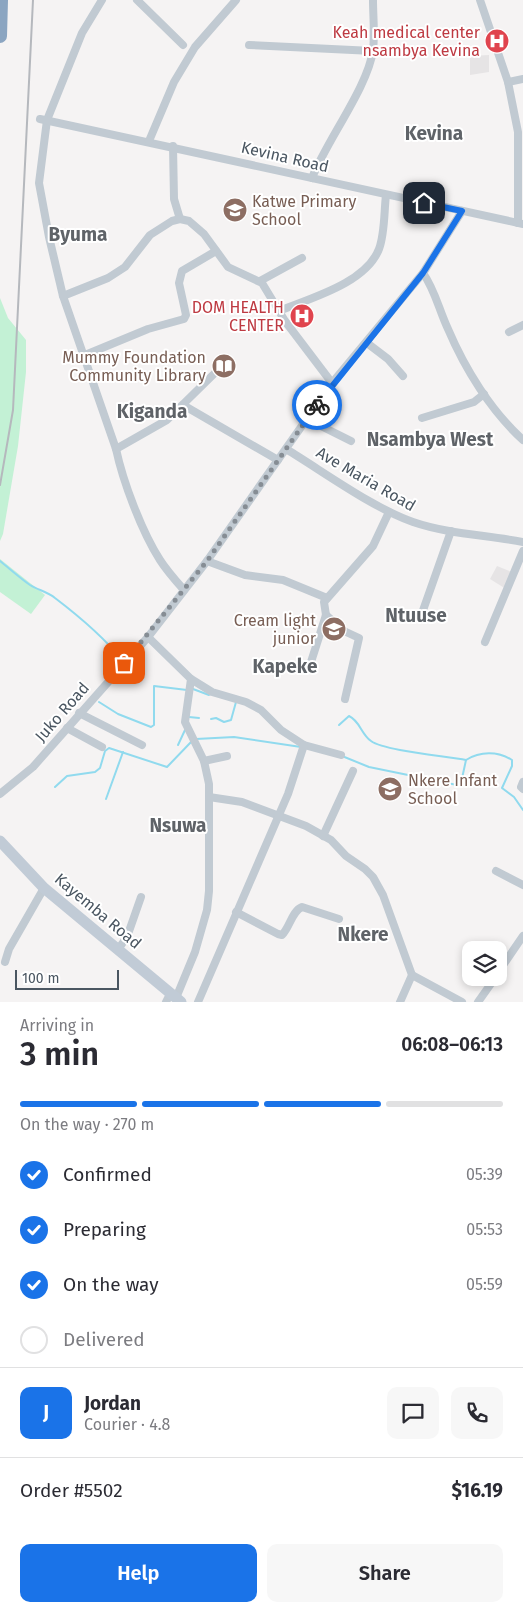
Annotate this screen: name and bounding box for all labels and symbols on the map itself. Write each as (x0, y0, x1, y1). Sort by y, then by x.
place label: Keah medical center nsambya Kevina (333, 23, 481, 60)
hospital icon: Keah medical center nsambya Kevina (484, 28, 510, 54)
district label: Kevina (405, 122, 463, 145)
street label: Kevina Road (239, 138, 331, 176)
pin (403, 182, 445, 224)
place label: Katwe Primary School (252, 192, 356, 229)
school or university icon: Katwe Primary School (222, 197, 248, 223)
district label: Byuma (49, 223, 107, 246)
place label: DOM HEALTH CENTER (192, 298, 284, 335)
hospital icon: DOM HEALTH CENTER (289, 303, 315, 329)
place label: Mummy Foundation Community Library (62, 348, 206, 385)
library icon: Mummy Foundation Community Library (211, 353, 237, 379)
courier (292, 380, 342, 430)
district label: Kiganda (117, 400, 187, 423)
district label: Nsambya West (367, 428, 494, 451)
street label: Ave Maria Road (313, 443, 419, 515)
district label: Ntuuse (385, 604, 447, 627)
place label: Cream light junior (234, 611, 317, 648)
school or university icon: Cream light junior (321, 616, 347, 642)
pin (103, 642, 145, 684)
district label: Kapeke (253, 655, 317, 678)
street label: Juko Road (31, 678, 93, 746)
place label: Nkere Infant School (408, 771, 498, 808)
school or university icon: Nkere Infant School (377, 776, 403, 802)
district label: Nsuwa (149, 814, 207, 837)
street label: Kayemba Road (51, 869, 145, 953)
district label: Nkere (338, 923, 388, 946)
scale bar (15, 967, 119, 990)

